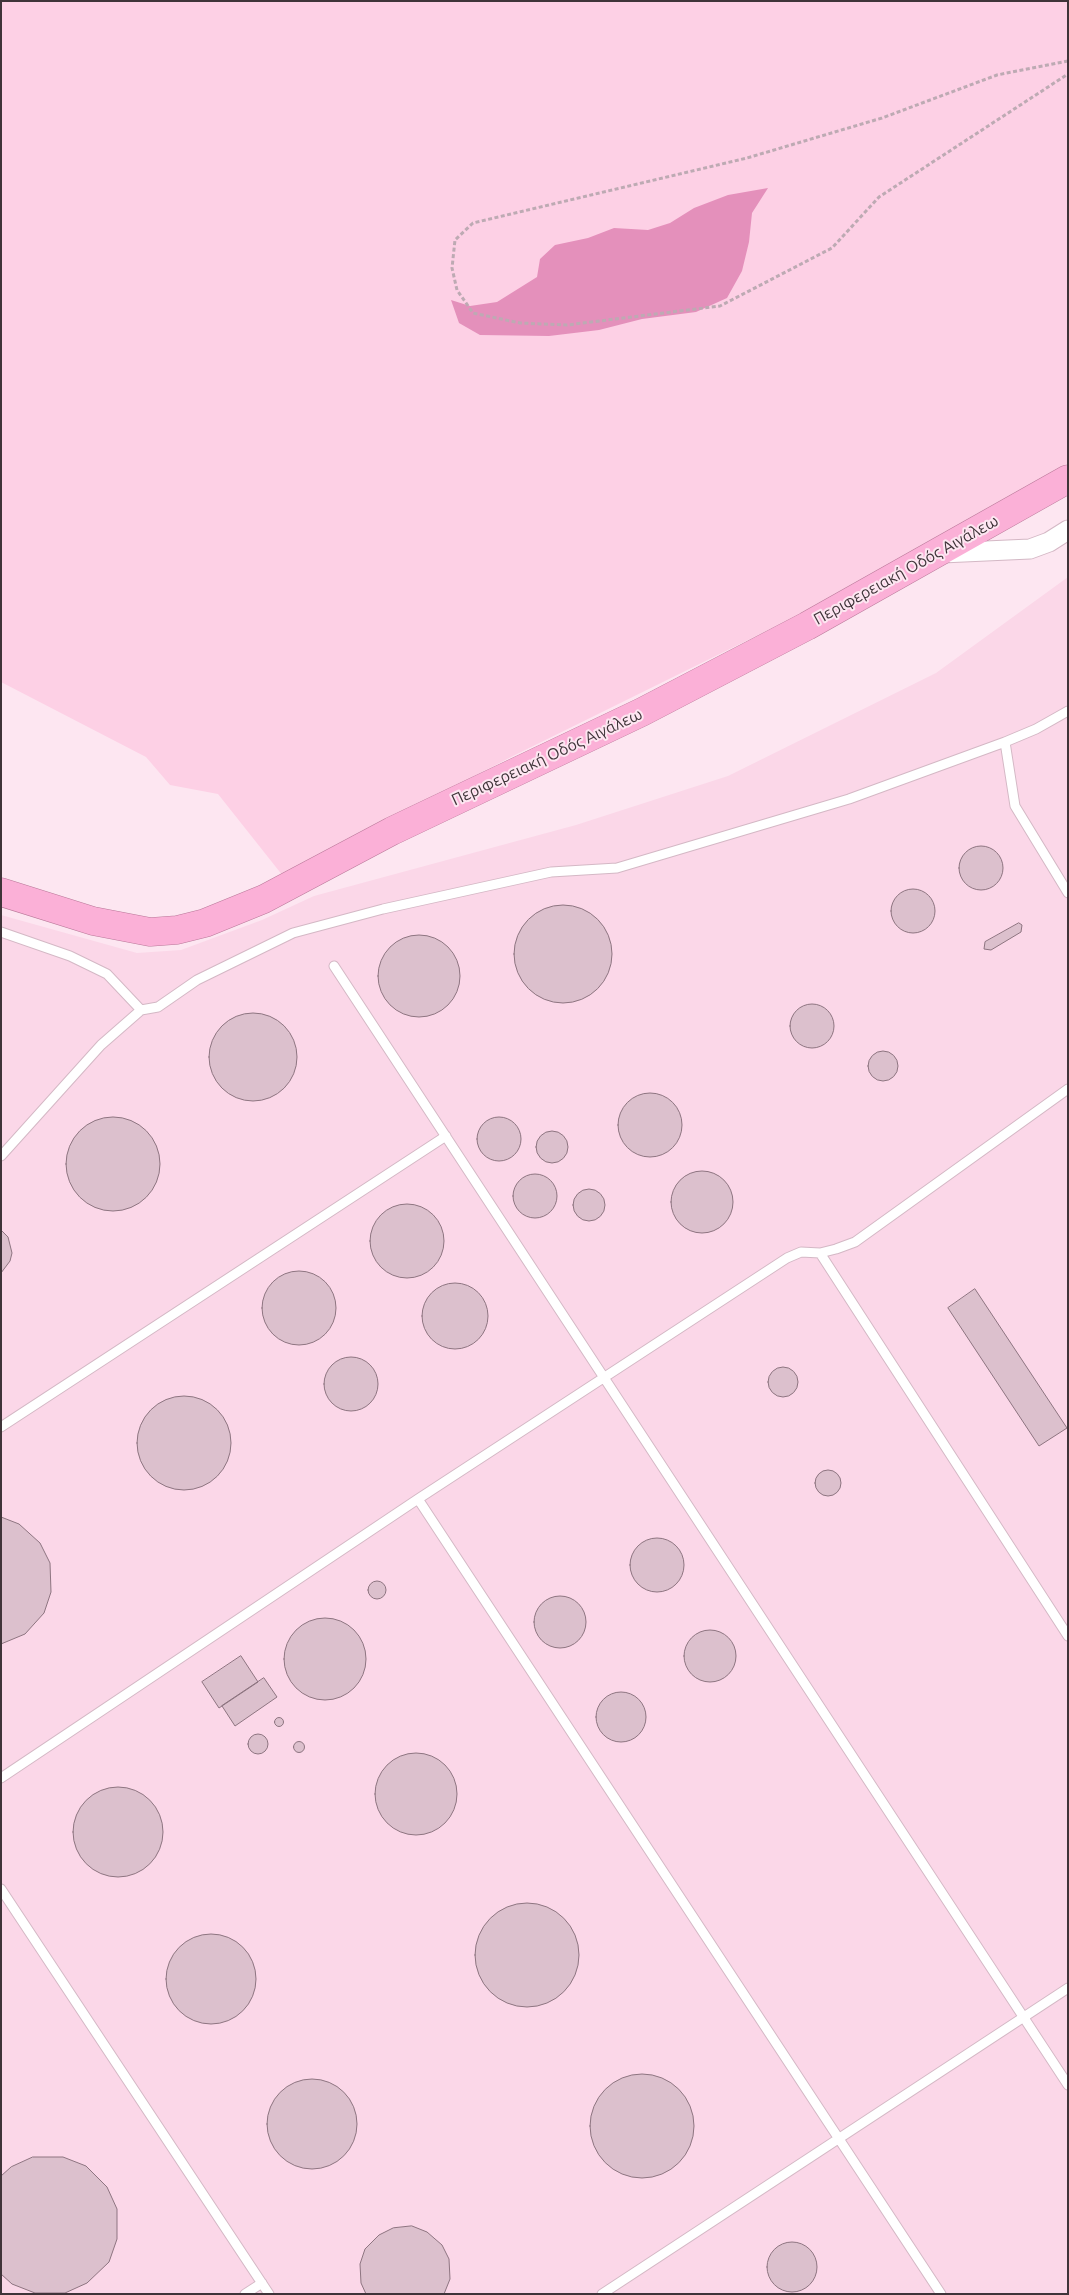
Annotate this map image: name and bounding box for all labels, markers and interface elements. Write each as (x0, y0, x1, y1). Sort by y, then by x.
street label: Περιφερειακή Οδός Αιγάλεω (810, 511, 1002, 629)
street label: Περιφερειακή Οδός Αιγάλεω (448, 704, 646, 810)

